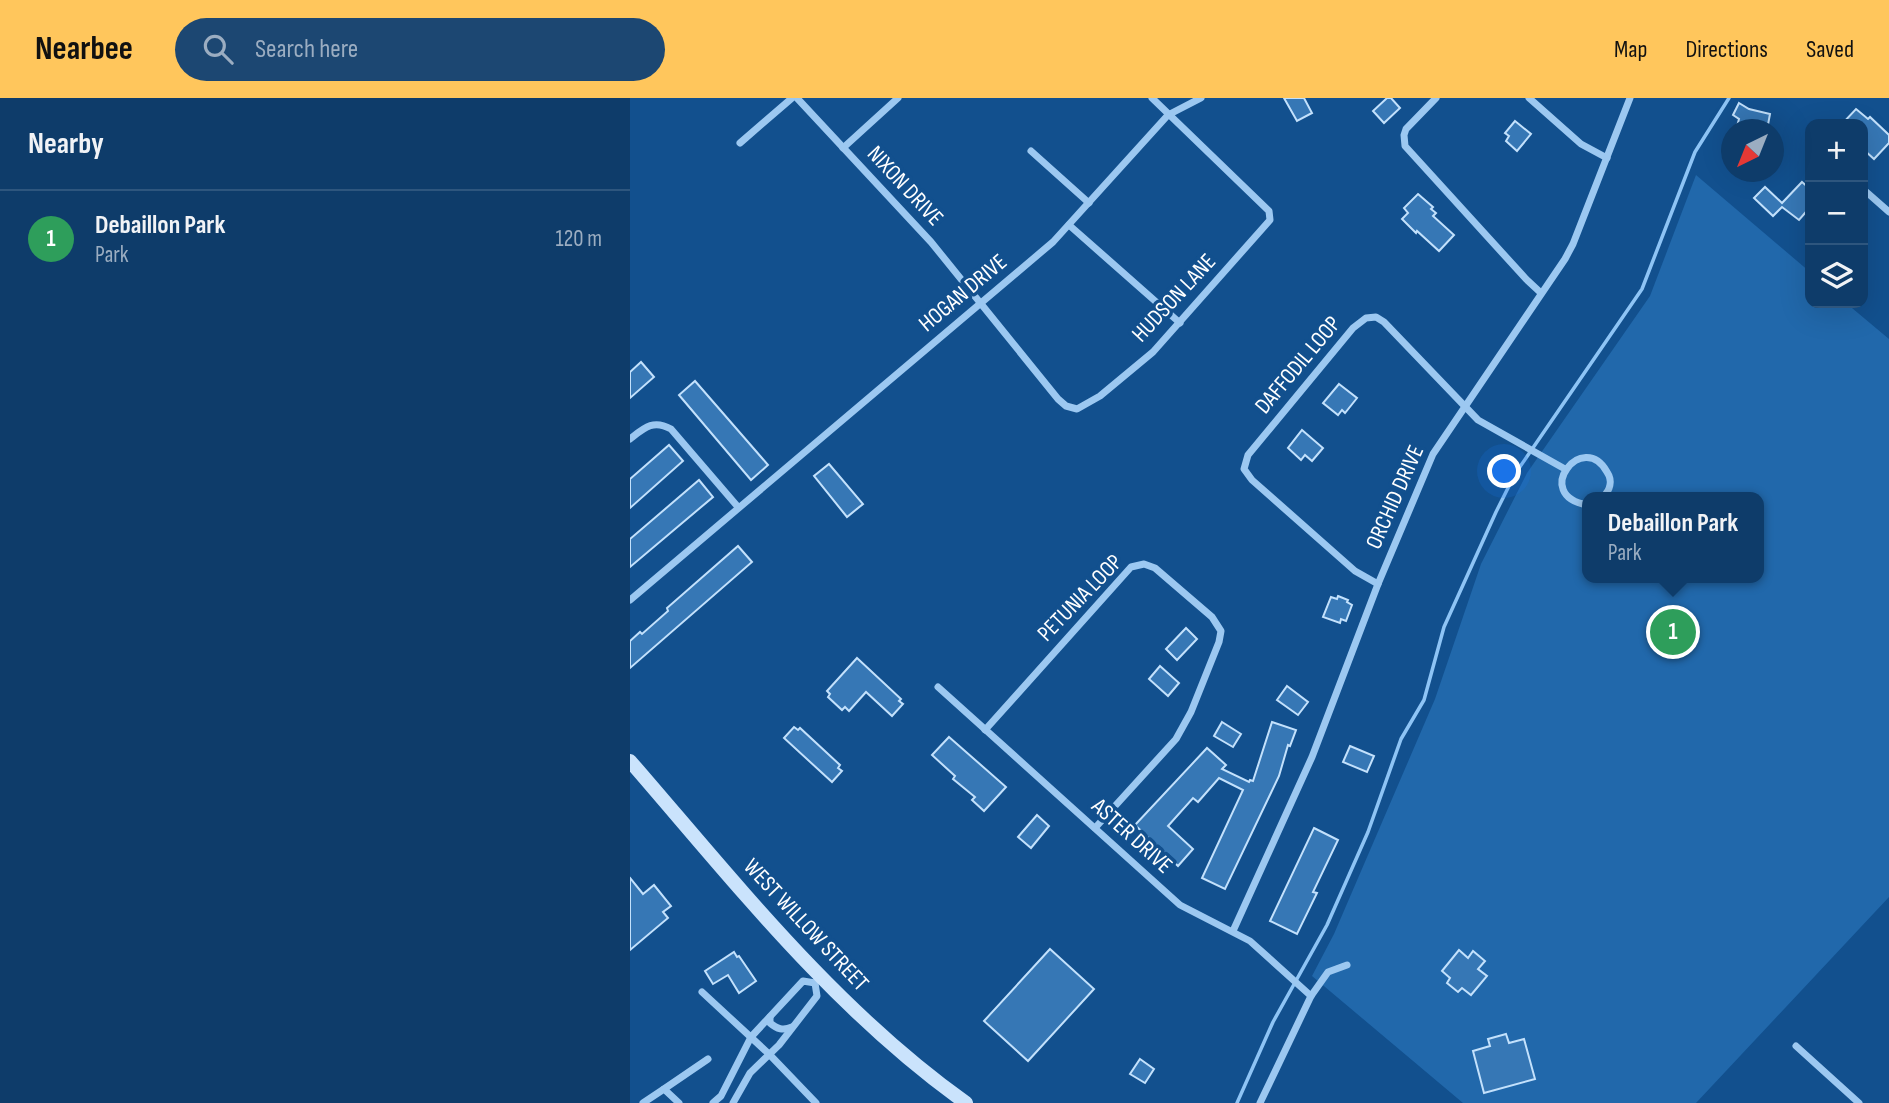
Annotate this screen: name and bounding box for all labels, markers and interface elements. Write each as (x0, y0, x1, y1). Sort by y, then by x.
search box (175, 18, 665, 81)
text: Nearbee (35, 29, 133, 69)
icon: search (199, 30, 237, 68)
text: Search here (255, 34, 358, 65)
text: Map (1614, 35, 1647, 64)
text: Directions (1685, 35, 1768, 64)
text: Saved (1806, 35, 1854, 64)
north arrow (1721, 119, 1784, 182)
map controls (1805, 119, 1868, 308)
button: + (1805, 119, 1868, 182)
text: Nearby (28, 126, 104, 162)
street label: NIXON DRIVE (861, 140, 949, 232)
button: − (1805, 182, 1868, 245)
text: Debaillon Park (95, 210, 225, 241)
text: 1 (46, 225, 56, 253)
text: 120 m (556, 225, 602, 253)
text: Park (95, 241, 129, 269)
button: layers (1805, 245, 1868, 308)
street label: HOGAN DRIVE (913, 248, 1013, 338)
street label: HUDSON LANE (1126, 248, 1222, 348)
street label: DAFFODIL LOOP (1249, 311, 1347, 419)
street label: ORCHID DRIVE (1360, 441, 1430, 553)
your location (1487, 454, 1521, 488)
popup (1582, 492, 1764, 583)
text: Debaillon Park (1608, 508, 1738, 539)
text: Park (1608, 539, 1641, 567)
street label: PETUNIA LOOP (1032, 549, 1128, 647)
pin: 1 (1650, 606, 1696, 658)
street label: ASTER DRIVE (1085, 792, 1178, 880)
street label: WEST WILLOW STREET (737, 853, 875, 997)

